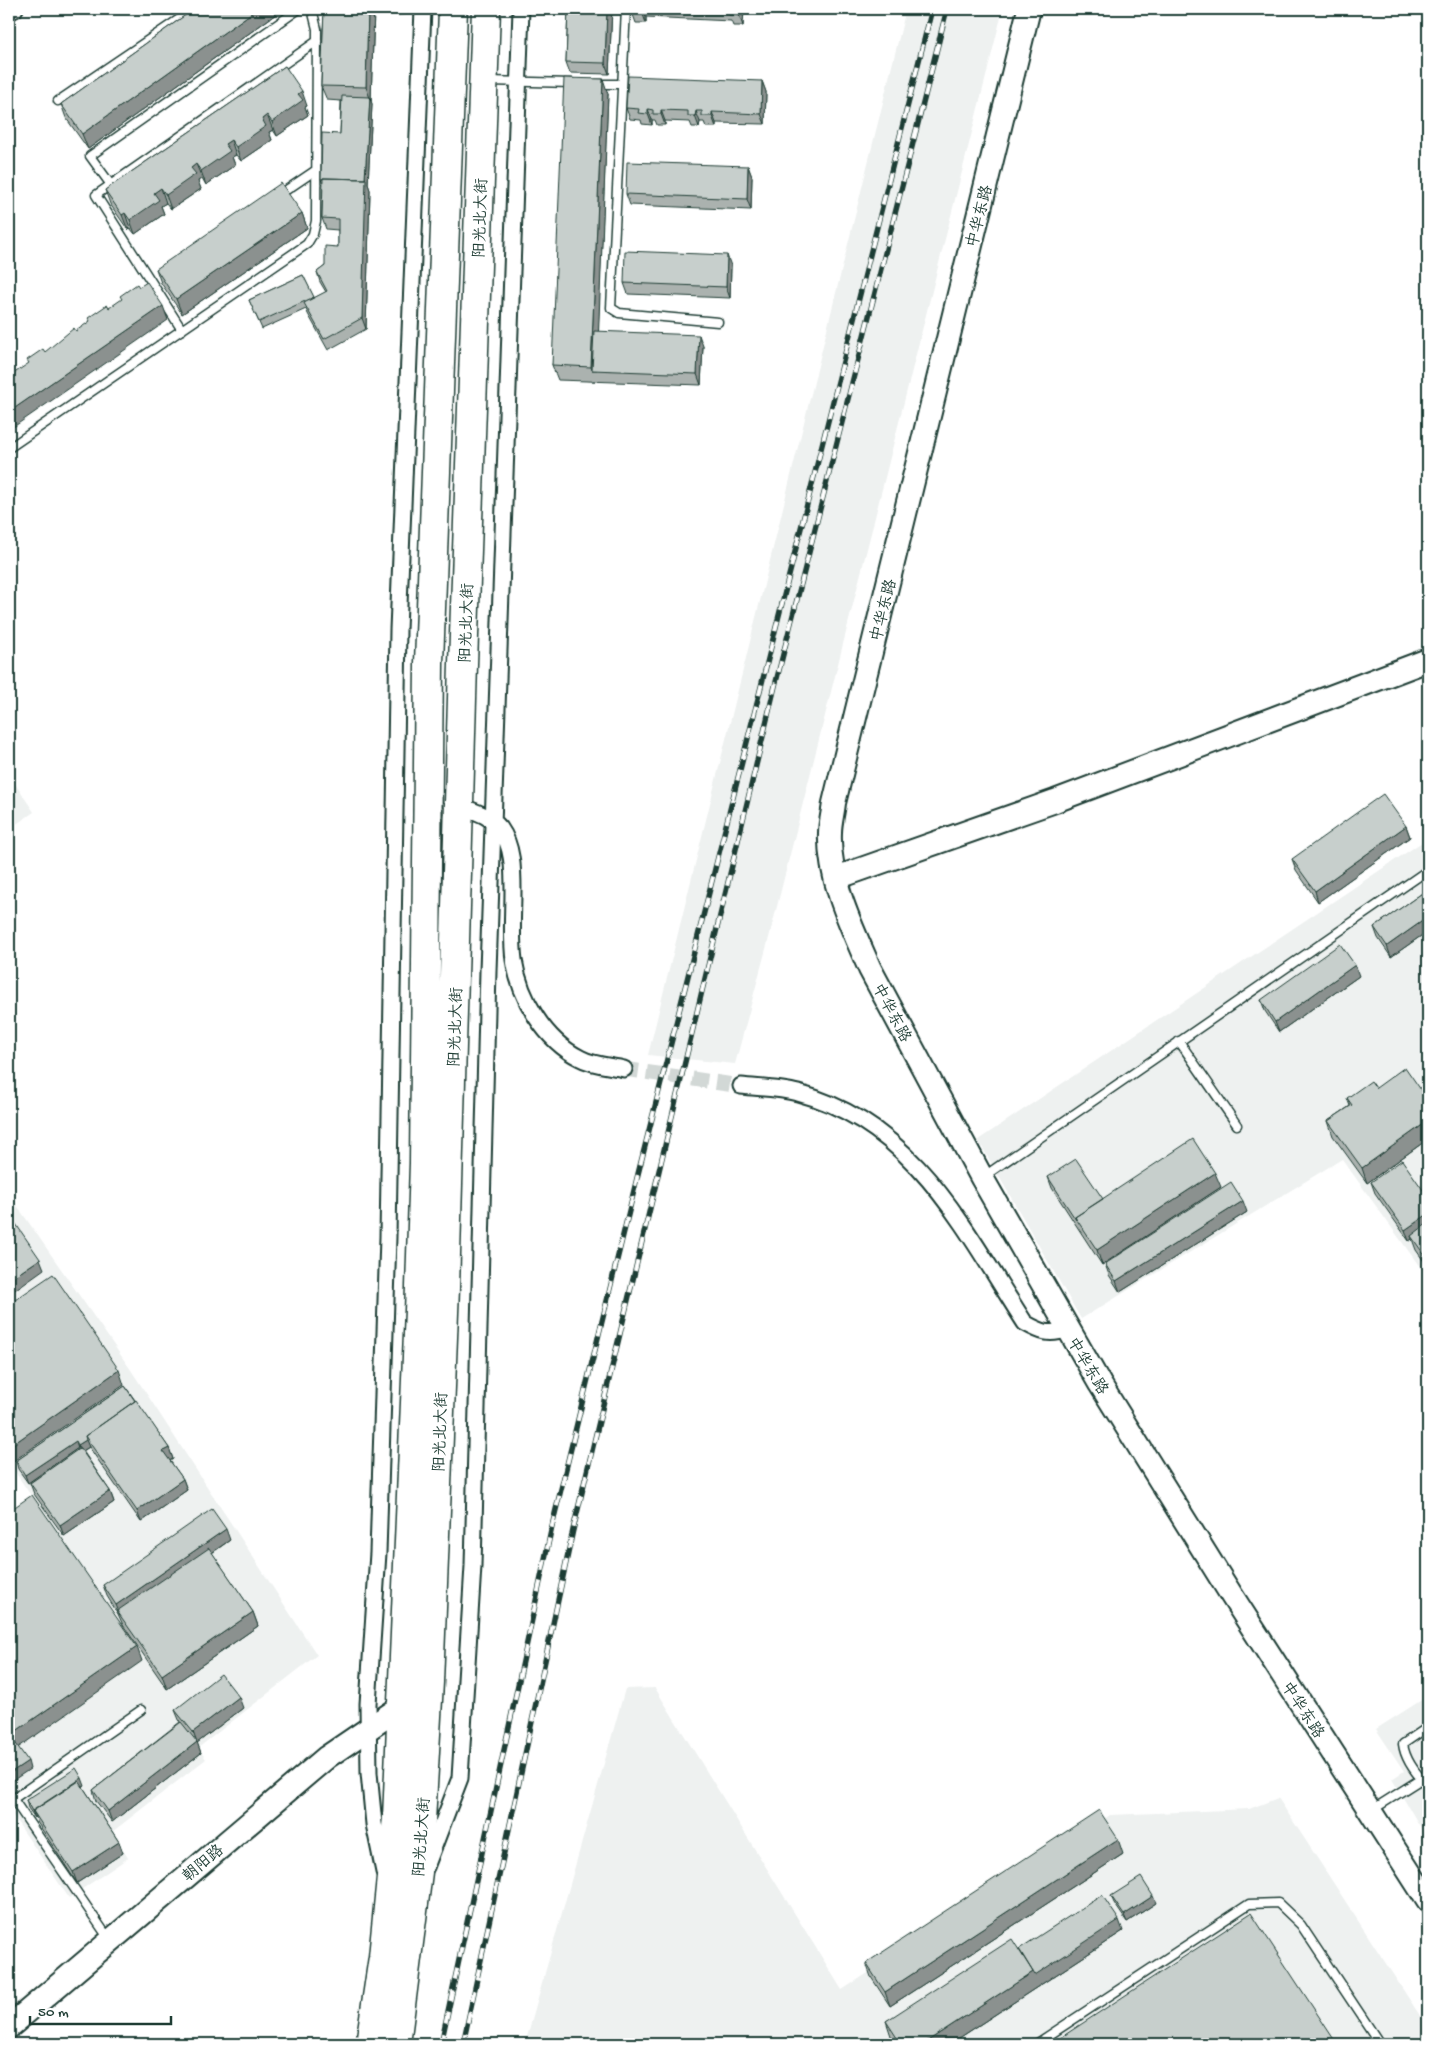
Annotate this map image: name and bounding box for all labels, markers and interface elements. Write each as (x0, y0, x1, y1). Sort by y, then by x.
street label: 阳光北大街 (471, 178, 493, 258)
street label: 中华东路 (962, 183, 998, 250)
street label: 中华东路 (866, 577, 902, 644)
street label: 阳光北大街 (457, 583, 479, 663)
street label: 中华东路 (866, 980, 915, 1046)
street label: 阳光北大街 (446, 987, 468, 1067)
street label: 中华东路 (1061, 1333, 1112, 1399)
street label: 阳光北大街 (431, 1392, 453, 1472)
street label: 中华东路 (1276, 1678, 1328, 1743)
street label: 阳光北大街 (410, 1797, 436, 1878)
street label: 朝阳路 (178, 1840, 229, 1887)
scale bar (30, 1993, 171, 2025)
text: 50 m (38, 2004, 69, 2022)

